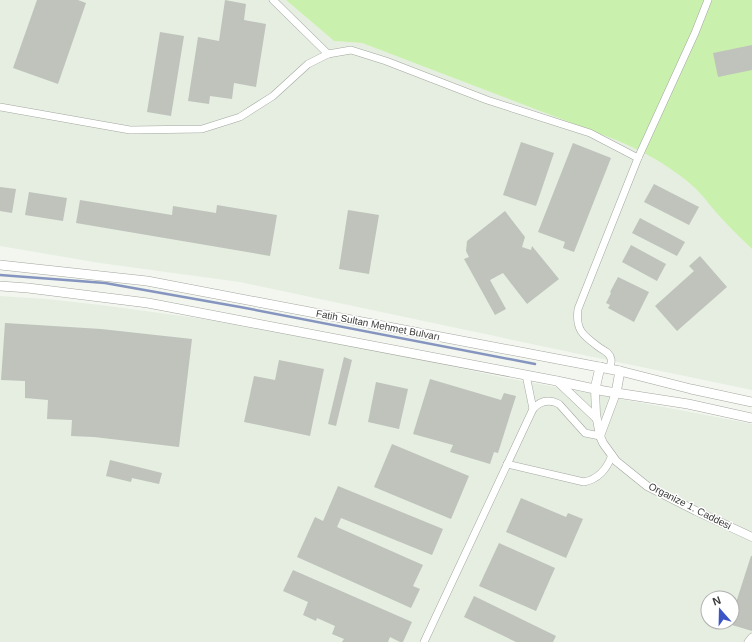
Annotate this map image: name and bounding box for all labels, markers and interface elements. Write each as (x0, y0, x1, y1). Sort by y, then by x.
street label: Fatih Sultan Mehmet Bulvarı (315, 308, 441, 342)
street label: Organize 1. Caddesi (647, 480, 733, 532)
north arrow (700, 590, 740, 630)
text: N (711, 594, 722, 608)

